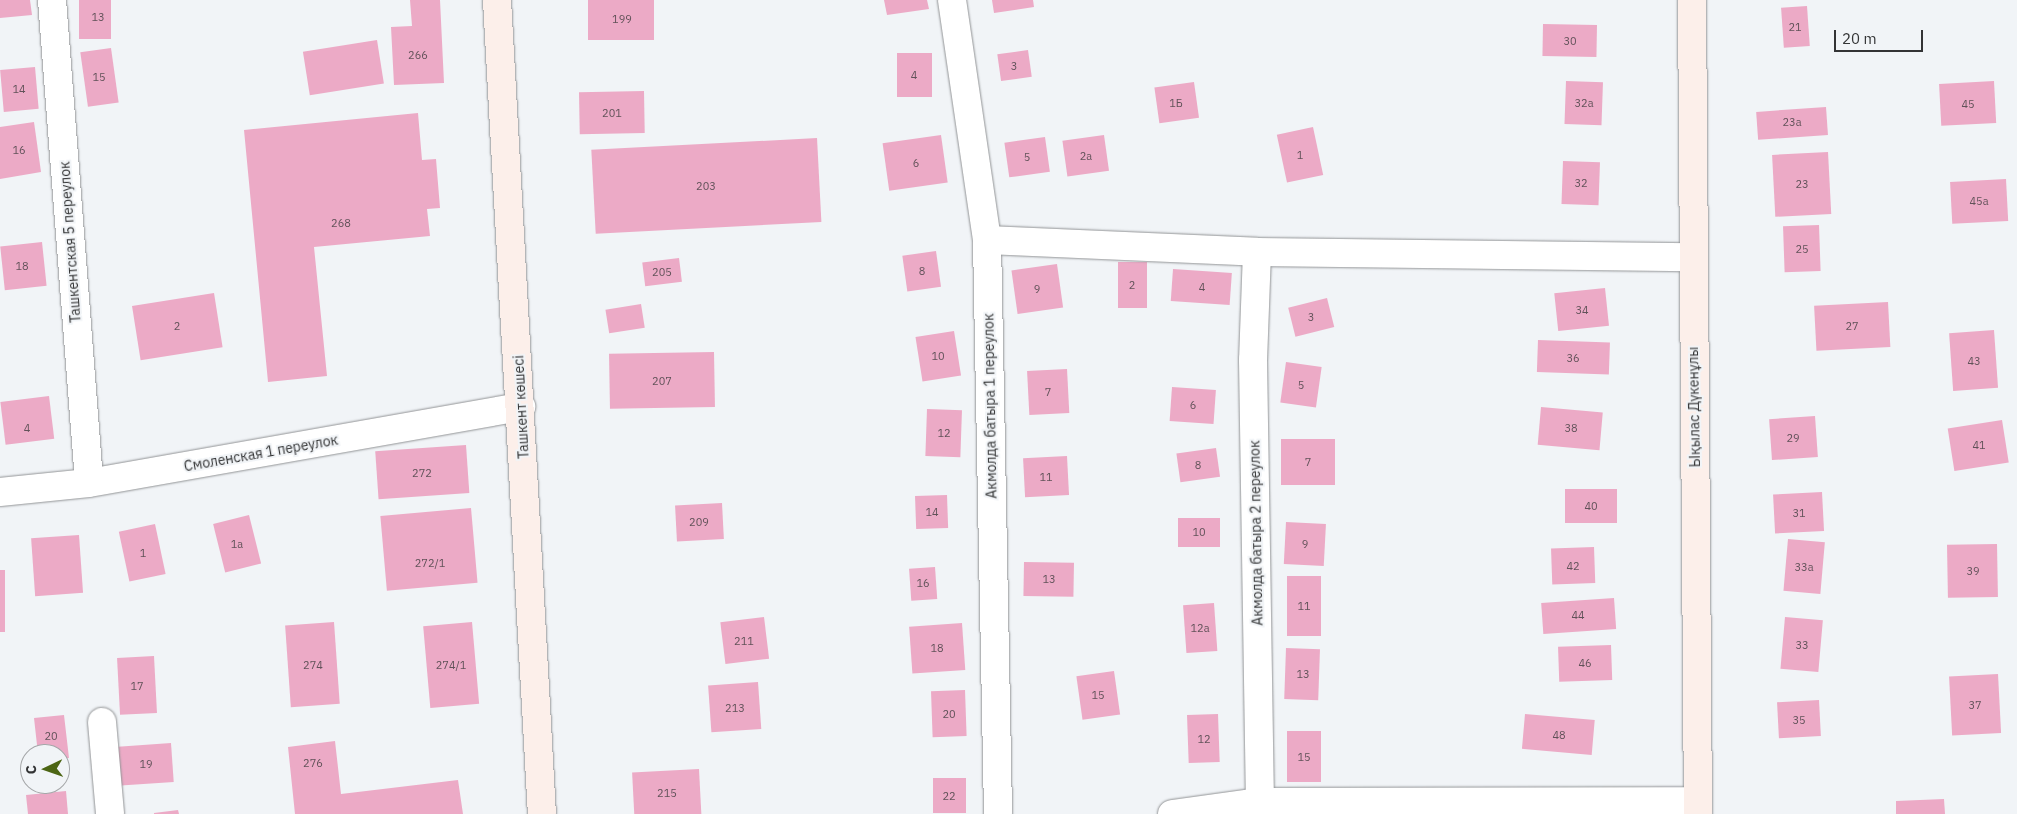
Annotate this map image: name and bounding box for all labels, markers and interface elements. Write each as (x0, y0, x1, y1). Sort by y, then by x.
house number: 13 (91, 10, 105, 24)
house number: 199 (612, 12, 632, 26)
house number: 21 (1788, 20, 1802, 34)
scale bar (1837, 20, 1926, 52)
text: 20 m (1842, 29, 1877, 48)
house number: 30 (1563, 34, 1577, 48)
house number: 266 (408, 48, 428, 62)
house number: 3 (1011, 59, 1017, 73)
house number: 4 (911, 68, 917, 82)
house number: 15 (92, 70, 106, 84)
house number: 14 (12, 82, 26, 96)
house number: 1Б (1169, 96, 1183, 110)
house number: 32а (1574, 96, 1594, 110)
house number: 45 (1961, 97, 1975, 111)
house number: 201 (602, 106, 622, 120)
house number: 23а (1782, 115, 1802, 129)
house number: 16 (12, 143, 26, 157)
house number: 1 (1297, 148, 1303, 162)
house number: 2а (1080, 149, 1092, 163)
house number: 5 (1024, 150, 1030, 164)
house number: 6 (913, 156, 919, 170)
street label: Ташкентская 5 переулок (56, 161, 84, 323)
house number: 32 (1574, 176, 1588, 190)
house number: 23 (1795, 177, 1809, 191)
house number: 203 (696, 179, 716, 193)
house number: 45а (1969, 194, 1989, 208)
house number: 268 (331, 216, 351, 230)
house number: 25 (1795, 242, 1809, 256)
house number: 18 (15, 259, 29, 273)
house number: 8 (919, 264, 925, 278)
house number: 205 (652, 265, 672, 279)
house number: 2 (1129, 278, 1135, 292)
house number: 4 (1199, 280, 1205, 294)
house number: 9 (1034, 282, 1040, 296)
house number: 34 (1575, 303, 1589, 317)
house number: 3 (1308, 310, 1314, 324)
street label: Акмолда батыра 1 переулок (980, 313, 1000, 499)
house number: 2 (174, 319, 180, 333)
house number: 27 (1845, 319, 1859, 333)
street label: Ықылас Дүкенұлы (1685, 347, 1703, 467)
house number: 10 (931, 349, 945, 363)
house number: 36 (1566, 351, 1580, 365)
house number: 43 (1967, 354, 1981, 368)
street label: Ташкент көшесі (510, 355, 532, 459)
house number: 207 (652, 374, 672, 388)
house number: 5 (1298, 378, 1304, 392)
house number: 7 (1045, 385, 1051, 399)
house number: 6 (1190, 398, 1196, 412)
house number: 4 (24, 421, 30, 435)
house number: 38 (1564, 421, 1578, 435)
house number: 12 (937, 426, 951, 440)
street label: Смоленская 1 переулок (183, 431, 339, 475)
house number: 29 (1786, 431, 1800, 445)
house number: 41 (1972, 438, 1986, 452)
street label: Акмолда батыра 2 переулок (1246, 440, 1266, 626)
house number: 7 (1305, 455, 1311, 469)
house number: 8 (1195, 458, 1201, 472)
house number: 272 (412, 466, 432, 480)
house number: 11 (1039, 470, 1053, 484)
house number: 40 (1584, 499, 1598, 513)
house number: 14 (925, 505, 939, 519)
house number: 31 (1792, 506, 1806, 520)
house number: 209 (689, 515, 709, 529)
house number: 10 (1192, 525, 1206, 539)
house number: 1а (231, 537, 243, 551)
house number: 9 (1302, 537, 1308, 551)
house number: 1 (140, 546, 146, 560)
house number: 272/1 (415, 556, 445, 570)
house number: 42 (1566, 559, 1580, 573)
house number: 33а (1794, 560, 1814, 574)
house number: 39 (1966, 564, 1980, 578)
house number: 13 (1042, 572, 1056, 586)
house number: 16 (916, 576, 930, 590)
house number: 11 (1297, 599, 1311, 613)
house number: 44 (1571, 608, 1585, 622)
house number: 12а (1190, 621, 1210, 635)
house number: 211 (734, 634, 754, 648)
house number: 33 (1795, 638, 1809, 652)
house number: 18 (930, 641, 944, 655)
house number: 46 (1578, 656, 1592, 670)
house number: 274 (303, 658, 323, 672)
house number: 274/1 (436, 658, 466, 672)
house number: 13 (1296, 667, 1310, 681)
house number: 17 (130, 679, 144, 693)
house number: 15 (1091, 688, 1105, 702)
house number: 37 (1968, 698, 1982, 712)
house number: 213 (725, 701, 745, 715)
house number: 20 (942, 707, 956, 721)
house number: 35 (1792, 713, 1806, 727)
house number: 48 (1552, 728, 1566, 742)
house number: 20 (44, 729, 58, 743)
house number: 12 (1197, 732, 1211, 746)
north arrow (20, 744, 70, 794)
house number: 15 (1297, 750, 1311, 764)
house number: 276 (303, 756, 323, 770)
house number: 19 (139, 757, 153, 771)
text: С (22, 765, 40, 775)
house number: 215 (657, 786, 677, 800)
house number: 22 (942, 789, 956, 803)

